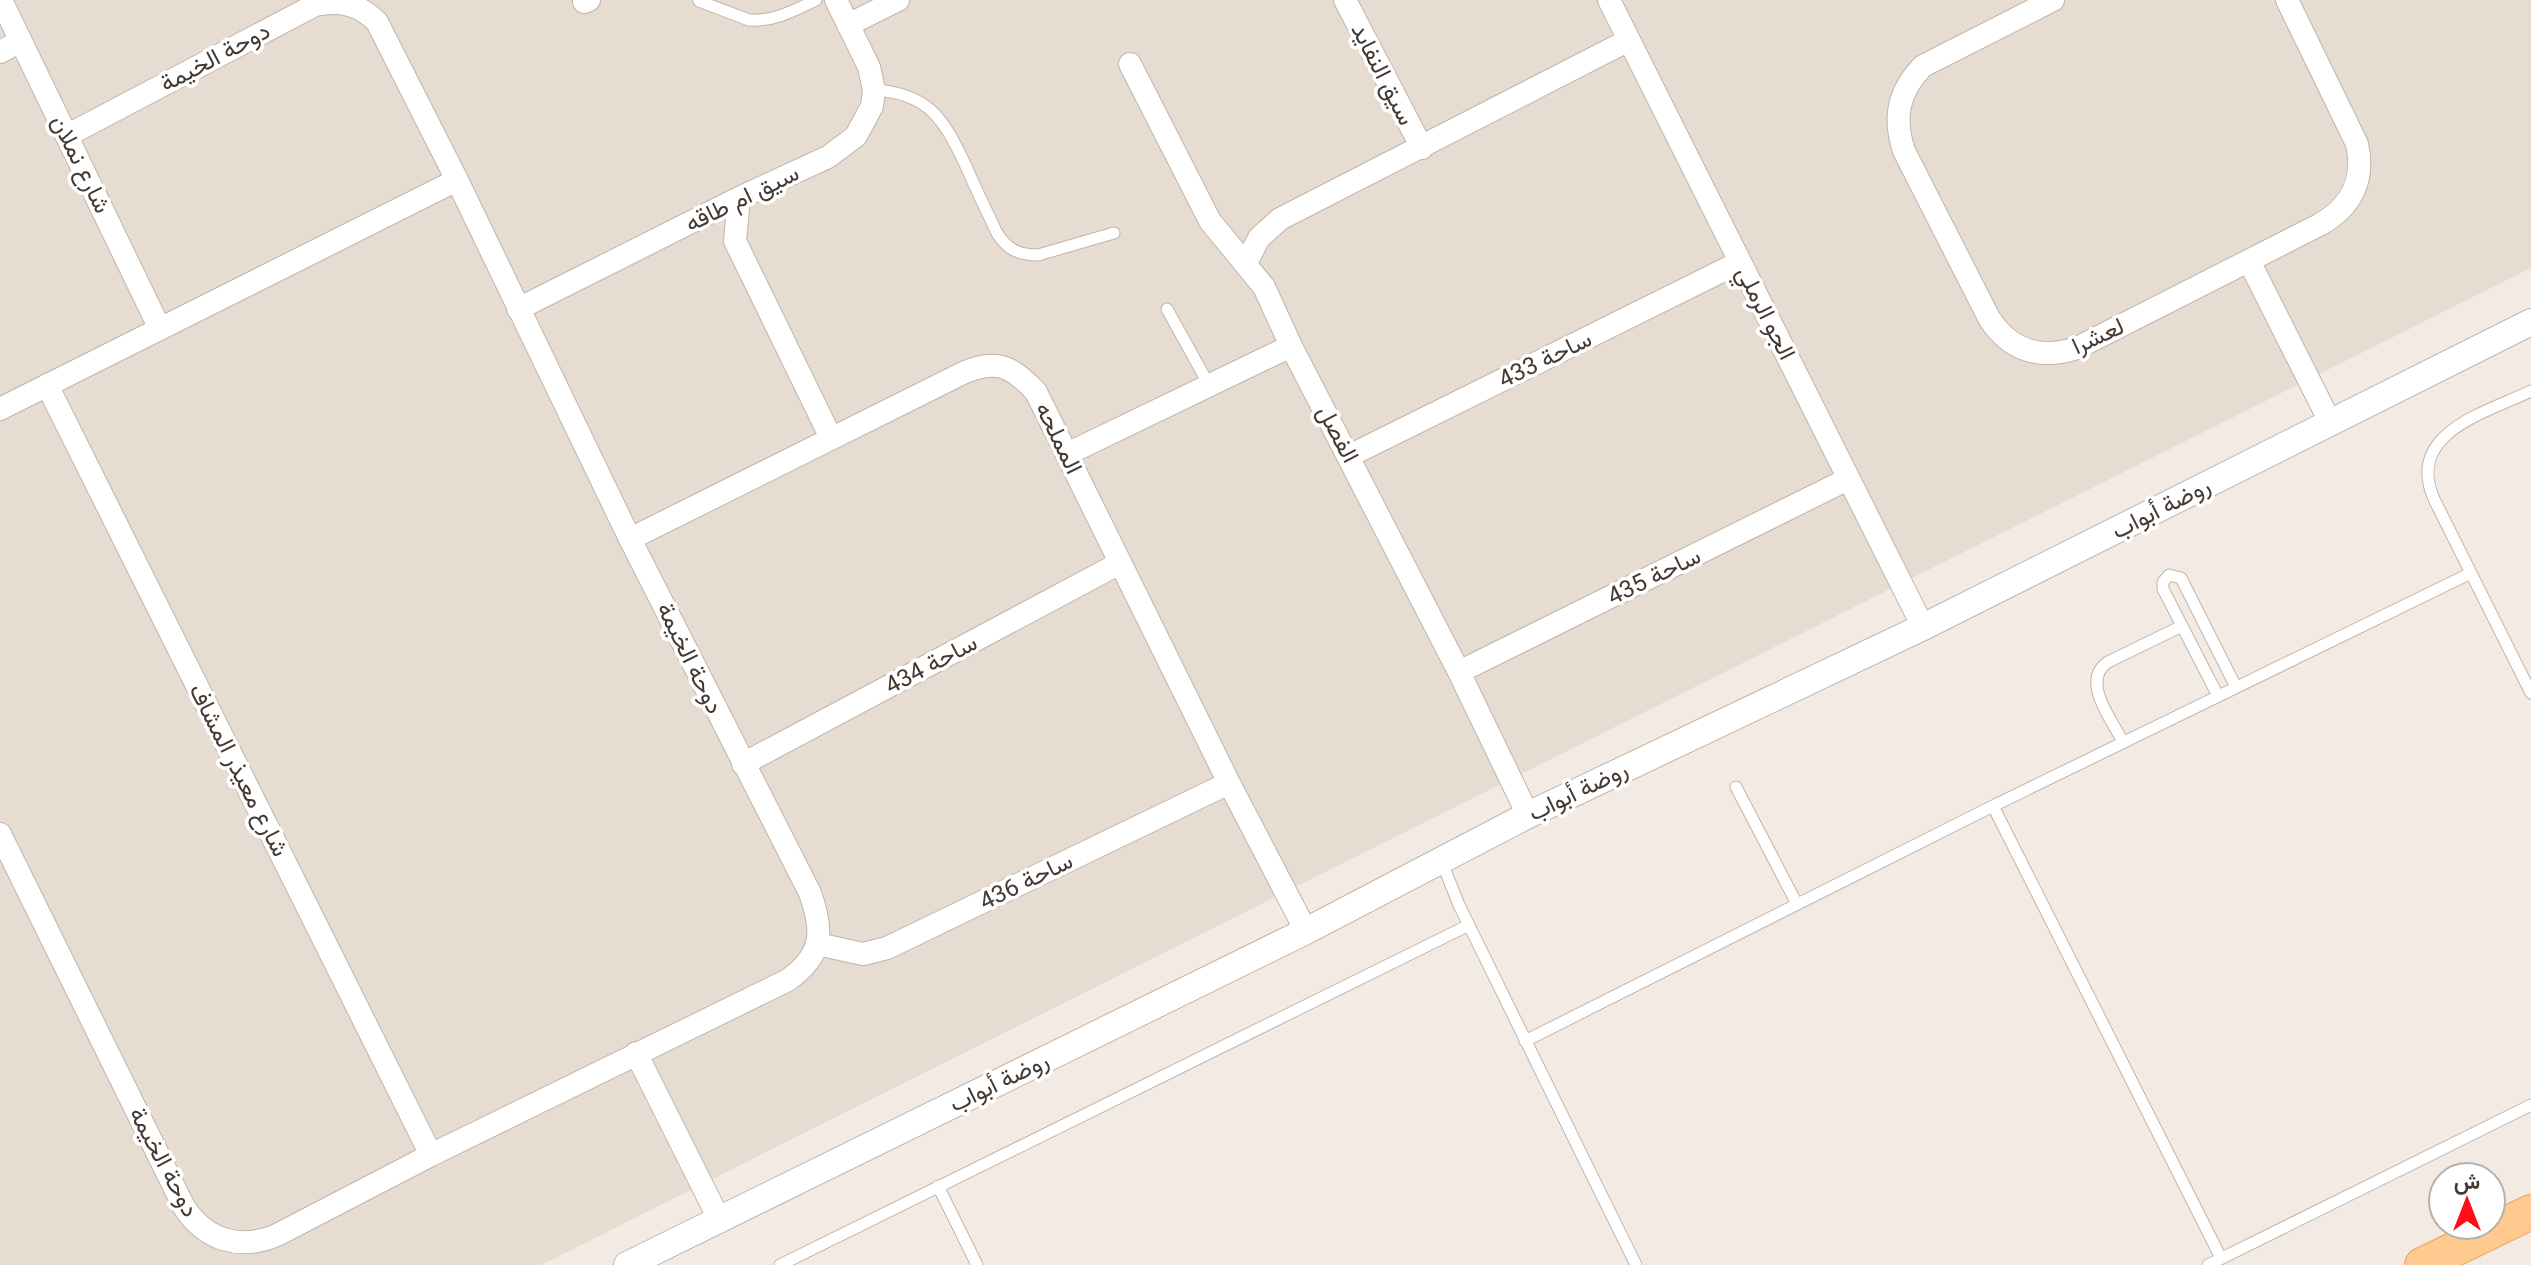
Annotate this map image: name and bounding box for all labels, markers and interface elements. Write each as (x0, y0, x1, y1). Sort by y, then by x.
street label: دوحة الخيمة (155, 16, 275, 99)
street label: سيق النفايد (1345, 18, 1421, 130)
street label: شارع نملان (43, 110, 117, 218)
street label: سيق ام طاقه (680, 158, 804, 239)
street label: الجو الرملي (1726, 261, 1801, 367)
street label: لعشرا (2068, 312, 2129, 361)
street label: ساحة 433 (1494, 324, 1596, 394)
street label: المملحه (1030, 398, 1088, 478)
street label: الفصل (1311, 400, 1365, 468)
street label: روضة أبواب (2107, 471, 2215, 546)
street label: ساحة 435 (1603, 541, 1705, 611)
street label: دوحة الخيمة (650, 598, 729, 719)
street label: ساحة 434 (880, 628, 982, 700)
street label: شارع معيذر المشاف (182, 679, 295, 862)
street label: روضة أبواب (1524, 755, 1633, 828)
street label: ساحة 436 (975, 846, 1077, 916)
street label: روضة أبواب (945, 1046, 1054, 1119)
street label: دوحة الخيمة (122, 1102, 205, 1222)
north arrow (2427, 1161, 2507, 1241)
text: ش (2454, 1169, 2480, 1195)

